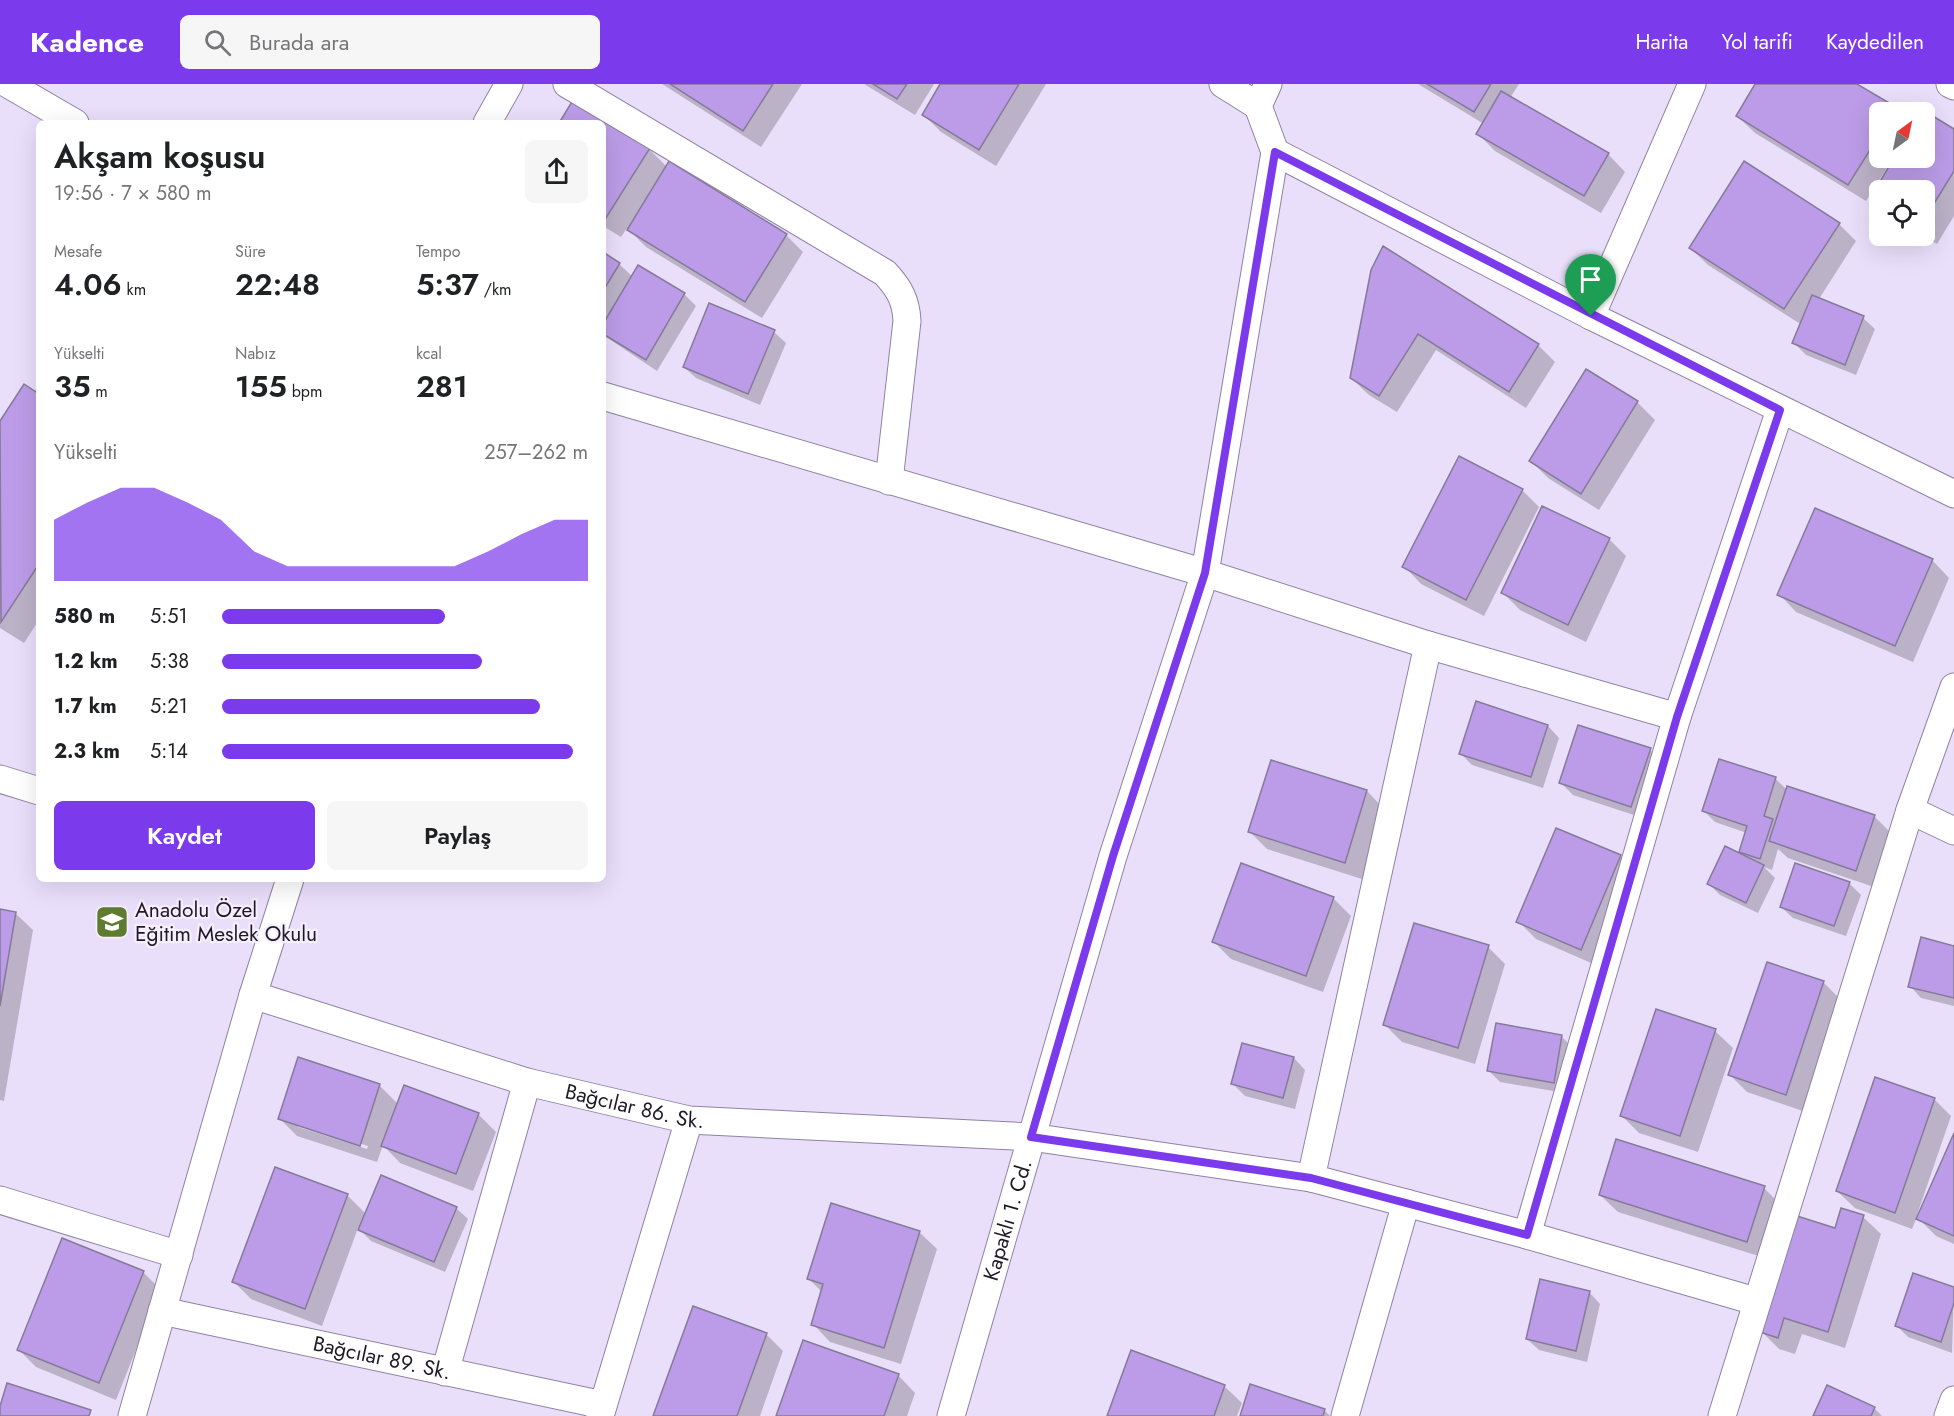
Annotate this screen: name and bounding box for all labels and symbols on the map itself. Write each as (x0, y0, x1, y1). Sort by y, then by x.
north arrow (1869, 102, 1935, 168)
pin (1565, 254, 1616, 316)
place label: Anadolu Özel Eğitim Meslek Okulu (135, 895, 317, 949)
school or university icon: Anadolu Özel Eğitim Meslek Okulu (94, 904, 130, 940)
street label: Bağcılar 86. Sk. (562, 1076, 705, 1136)
street label: Kapaklı 1. Cd. (976, 1156, 1039, 1284)
street label: Bağcılar 89. Sk. (310, 1329, 454, 1387)

